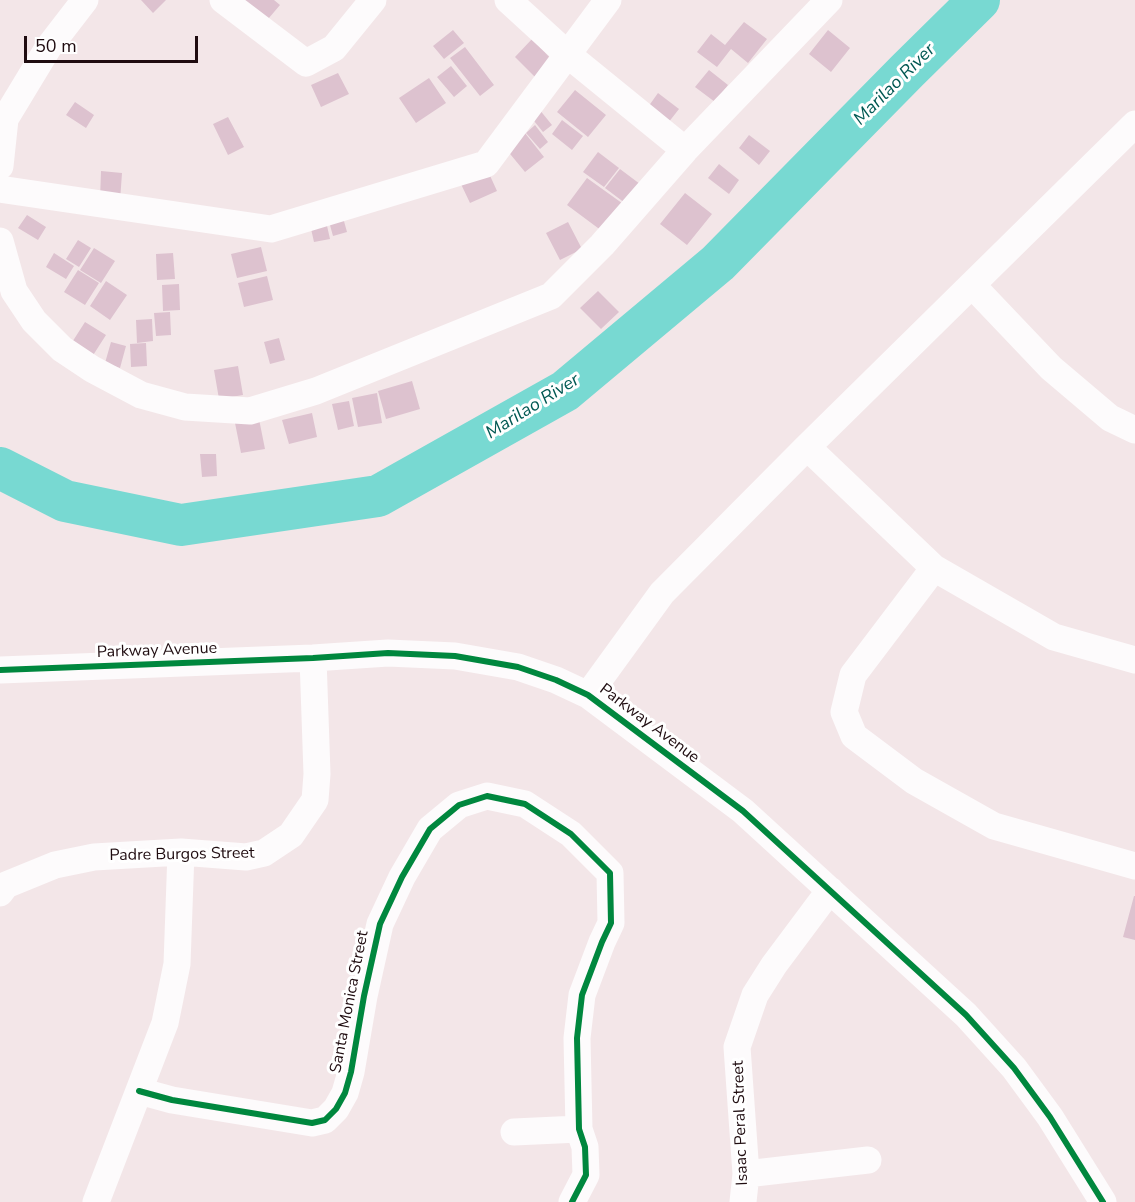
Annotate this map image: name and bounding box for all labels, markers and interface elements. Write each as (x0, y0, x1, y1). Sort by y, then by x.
scale bar (27, 24, 201, 62)
text: 50 m (35, 34, 77, 58)
water label: Marilao River (850, 40, 940, 130)
water label: Marilao River (482, 370, 584, 444)
street label: Parkway Avenue (97, 639, 217, 663)
street label: Parkway Avenue (595, 680, 703, 768)
street label: Padre Burgos Street (109, 844, 255, 866)
street label: Santa Monica Street (327, 929, 373, 1075)
street label: Isaac Peral Street (729, 1060, 753, 1186)

